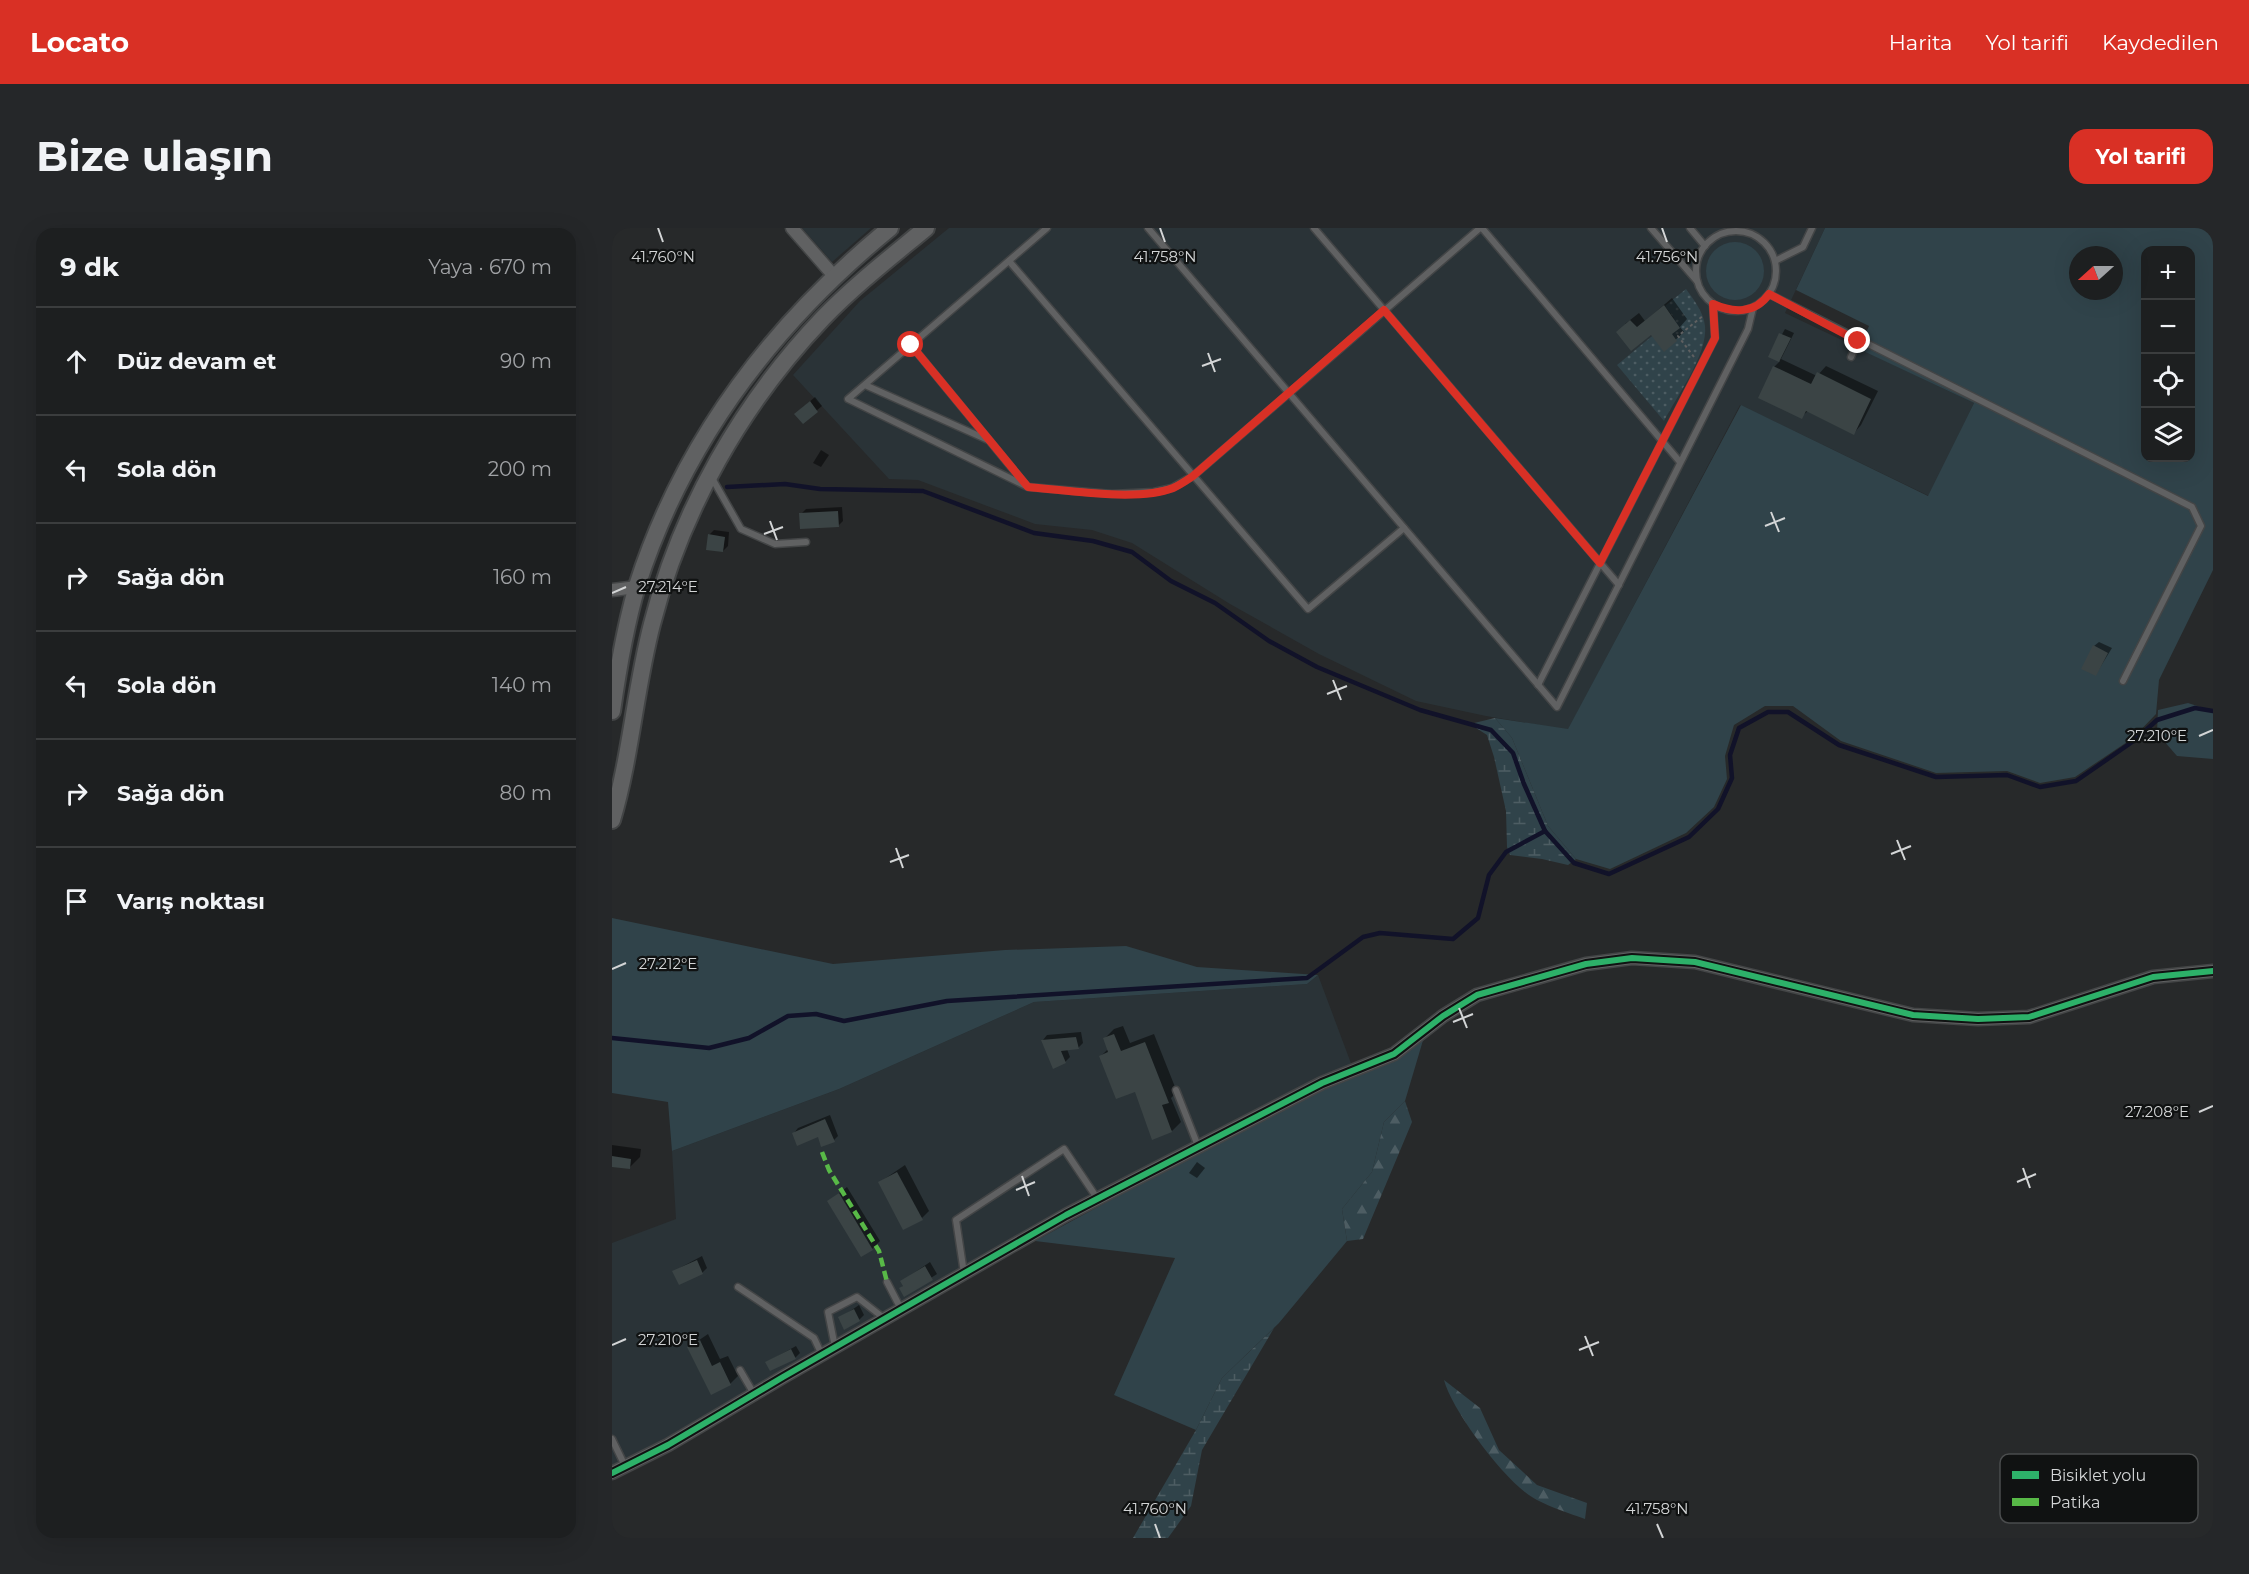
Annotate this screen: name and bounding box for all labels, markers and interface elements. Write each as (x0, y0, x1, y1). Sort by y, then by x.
text: Locato (30, 25, 129, 59)
text: Harita (1889, 30, 1952, 55)
text: Yol tarifi (1985, 30, 2069, 55)
text: Kaydedilen (2102, 30, 2219, 55)
button: Yol tarifi (2069, 129, 2213, 184)
text: Bize ulaşın (36, 130, 273, 182)
north arrow (2069, 246, 2123, 300)
map controls (2141, 246, 2195, 462)
button: + (2141, 246, 2195, 300)
text: 41.760°N (631, 247, 695, 266)
text: 41.758°N (1133, 247, 1197, 266)
text: 41.756°N (1636, 247, 1698, 266)
text: 9 dk (60, 251, 119, 283)
text: Yaya · 670 m (428, 255, 552, 279)
button: − (2141, 300, 2195, 354)
route end (1844, 327, 1870, 353)
route start (897, 331, 923, 357)
icon: ahead (60, 345, 93, 378)
text: Düz devam et (117, 348, 276, 375)
text: 90 m (500, 349, 552, 373)
button: locate (2141, 354, 2195, 408)
button: layers (2141, 408, 2195, 462)
icon: left (60, 453, 93, 486)
text: Sola dön (117, 456, 217, 483)
text: 200 m (488, 457, 552, 481)
icon: right (60, 561, 93, 594)
text: Sağa dön (117, 564, 225, 591)
text: 160 m (493, 565, 552, 589)
text: 27.214°E (638, 577, 698, 596)
icon: left (60, 669, 93, 702)
text: Sola dön (117, 672, 217, 699)
text: 140 m (492, 673, 552, 697)
text: 27.210°E (2127, 726, 2187, 745)
icon: right (60, 777, 93, 810)
text: Sağa dön (117, 780, 225, 807)
text: 80 m (500, 781, 552, 805)
icon: arrive (60, 885, 93, 918)
text: Varış noktası (117, 888, 265, 915)
text: 27.212°E (639, 954, 697, 973)
text: 27.208°E (2125, 1102, 2189, 1121)
text: 27.210°E (638, 1330, 698, 1349)
legend (2000, 1454, 2198, 1523)
text: Bisiklet yolu (2050, 1466, 2146, 1485)
text: Patika (2050, 1493, 2100, 1512)
text: 41.760°N (1123, 1499, 1187, 1518)
text: 41.758°N (1625, 1499, 1689, 1518)

